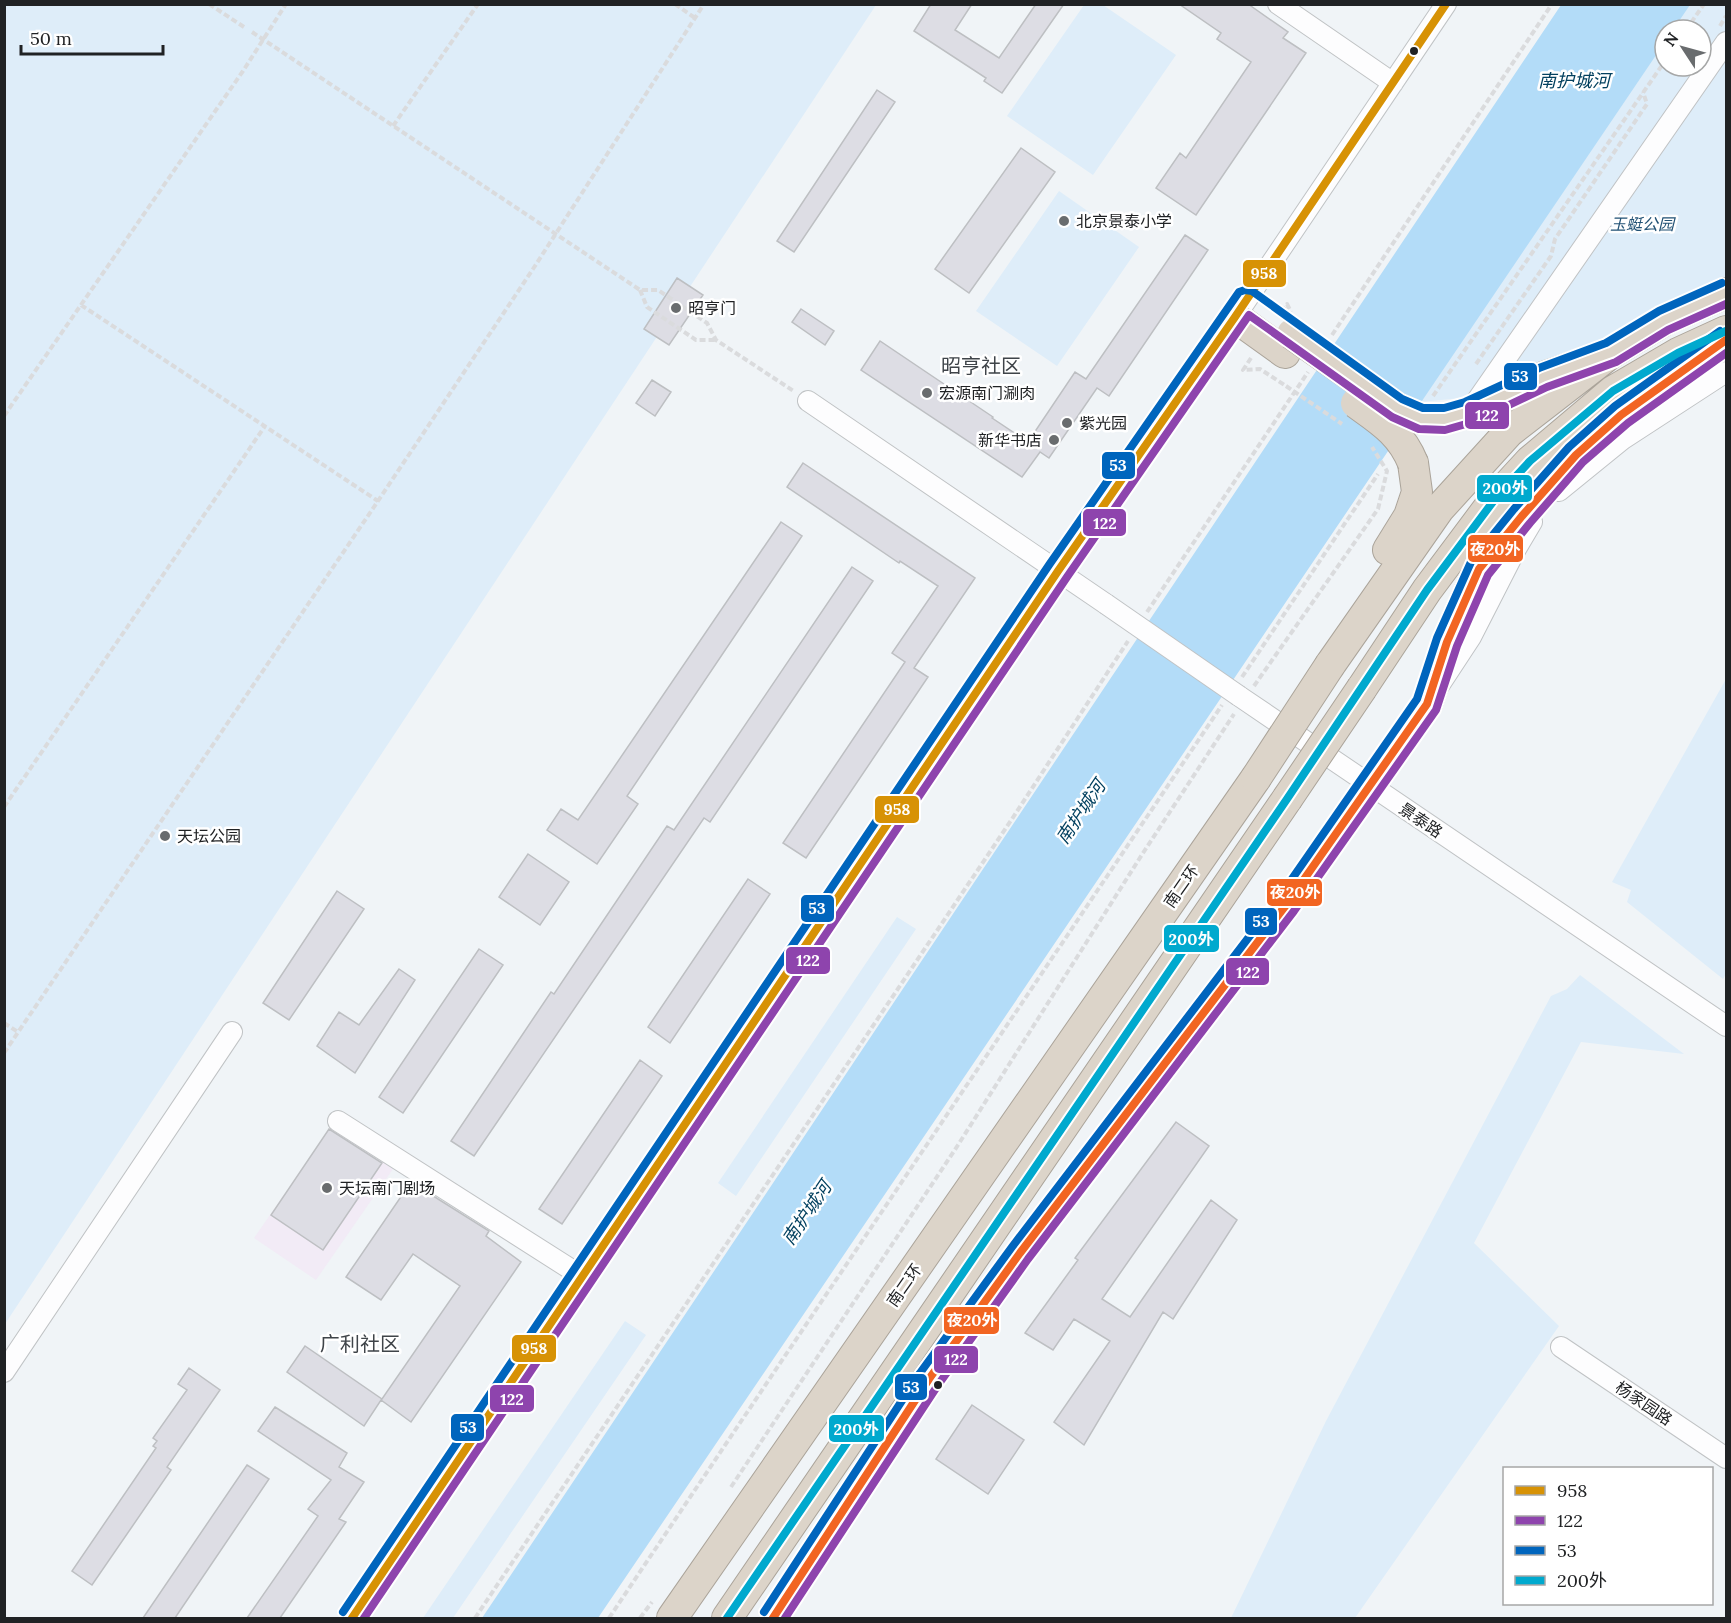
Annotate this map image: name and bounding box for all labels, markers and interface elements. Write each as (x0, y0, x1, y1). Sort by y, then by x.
scale bar (21, 18, 164, 56)
north arrow (1653, 18, 1713, 78)
text: 50 m (30, 27, 72, 50)
text: N (1659, 28, 1683, 50)
unlabelled marker (1408, 45, 1420, 57)
water label: 南护城河 (1538, 69, 1613, 92)
place label: 北京景泰小学 (1076, 211, 1172, 231)
marker: 北京景泰小学 (1057, 214, 1071, 228)
park label: 玉蜓公园 (1610, 214, 1676, 234)
line badge: 958 (1242, 259, 1287, 288)
text: 958 (1250, 263, 1278, 283)
place label: 昭亨门 (688, 298, 736, 318)
marker: 昭亨门 (669, 301, 683, 315)
district label: 昭亨社区 (941, 353, 1021, 378)
line badge: 53 (1503, 362, 1538, 391)
text: 53 (1511, 366, 1529, 386)
place label: 宏源南门涮肉 (939, 383, 1035, 403)
marker: 宏源南门涮肉 (920, 386, 934, 400)
line badge: 122 (1464, 401, 1510, 430)
text: 122 (1475, 405, 1499, 425)
place label: 紫光园 (1079, 413, 1127, 433)
marker: 紫光园 (1060, 416, 1074, 430)
place label: 新华书店 (978, 430, 1042, 450)
marker: 新华书店 (1047, 433, 1061, 447)
line badge: 53 (1101, 451, 1136, 480)
text: 53 (1109, 455, 1127, 475)
line badge: 200外 (1476, 474, 1533, 503)
text: 200外 (1483, 478, 1528, 498)
line badge: 122 (1082, 508, 1127, 537)
text: 122 (1093, 513, 1117, 533)
line badge: 夜20外 (1467, 534, 1524, 563)
text: 夜20外 (1470, 539, 1521, 559)
water label: 南护城河 (1051, 773, 1112, 848)
line badge: 958 (874, 795, 920, 824)
street label: 景泰路 (1396, 798, 1446, 842)
text: 958 (883, 799, 911, 819)
place label: 天坛公园 (177, 826, 241, 846)
marker: 天坛公园 (158, 829, 172, 843)
street label: 南二环 (1159, 861, 1203, 911)
line badge: 夜20外 (1266, 878, 1323, 907)
text: 夜20外 (1270, 882, 1321, 902)
line badge: 53 (800, 894, 835, 923)
text: 53 (808, 898, 826, 918)
line badge: 53 (1244, 907, 1278, 936)
text: 53 (1252, 911, 1270, 931)
line badge: 200外 (1163, 924, 1220, 953)
text: 200外 (1169, 929, 1214, 949)
line badge: 122 (785, 946, 831, 975)
text: 122 (796, 950, 820, 970)
line badge: 122 (1225, 957, 1270, 986)
text: 122 (1236, 962, 1260, 982)
water label: 南护城河 (777, 1174, 838, 1249)
place label: 天坛南门剧场 (339, 1178, 435, 1198)
marker: 天坛南门剧场 (320, 1181, 334, 1195)
street label: 南二环 (882, 1260, 926, 1310)
line badge: 夜20外 (943, 1306, 1000, 1335)
text: 夜20外 (947, 1310, 998, 1330)
district label: 广利社区 (320, 1331, 400, 1356)
line badge: 958 (511, 1334, 557, 1363)
text: 958 (520, 1338, 548, 1358)
line badge: 122 (933, 1345, 979, 1374)
text: 122 (944, 1349, 968, 1369)
line badge: 53 (894, 1373, 928, 1401)
text: 53 (902, 1377, 920, 1397)
street label: 杨家园路 (1612, 1377, 1676, 1429)
unlabelled marker (932, 1379, 944, 1391)
line badge: 122 (489, 1384, 535, 1413)
text: 122 (500, 1389, 524, 1409)
line badge: 53 (450, 1413, 485, 1442)
line badge: 200外 (828, 1414, 885, 1443)
text: 53 (459, 1417, 477, 1437)
text: 200外 (834, 1419, 879, 1439)
legend (1503, 1467, 1713, 1605)
text: 958 (1557, 1479, 1587, 1502)
text: 122 (1557, 1509, 1583, 1532)
text: 53 (1557, 1539, 1577, 1562)
text: 200外 (1557, 1569, 1607, 1592)

